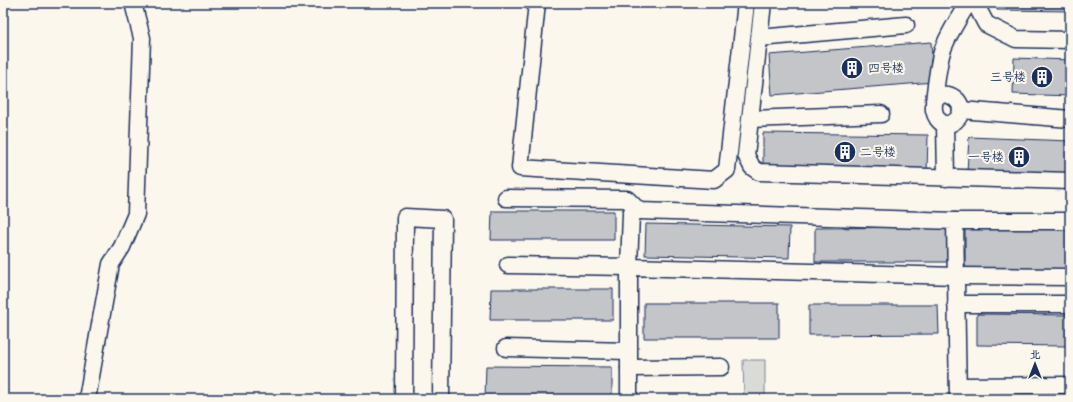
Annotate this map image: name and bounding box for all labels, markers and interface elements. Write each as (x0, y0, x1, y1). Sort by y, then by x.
building icon: 四号楼 (839, 55, 865, 81)
place label: 四号楼 (868, 60, 904, 76)
building icon: 三号楼 (1029, 64, 1055, 90)
place label: 三号楼 (990, 69, 1026, 85)
building icon: 二号楼 (832, 139, 858, 165)
place label: 二号楼 (860, 144, 896, 160)
building icon: 一号楼 (1006, 144, 1032, 170)
place label: 一号楼 (968, 149, 1004, 165)
north arrow (1015, 344, 1055, 384)
text: 北 (1030, 347, 1041, 362)

